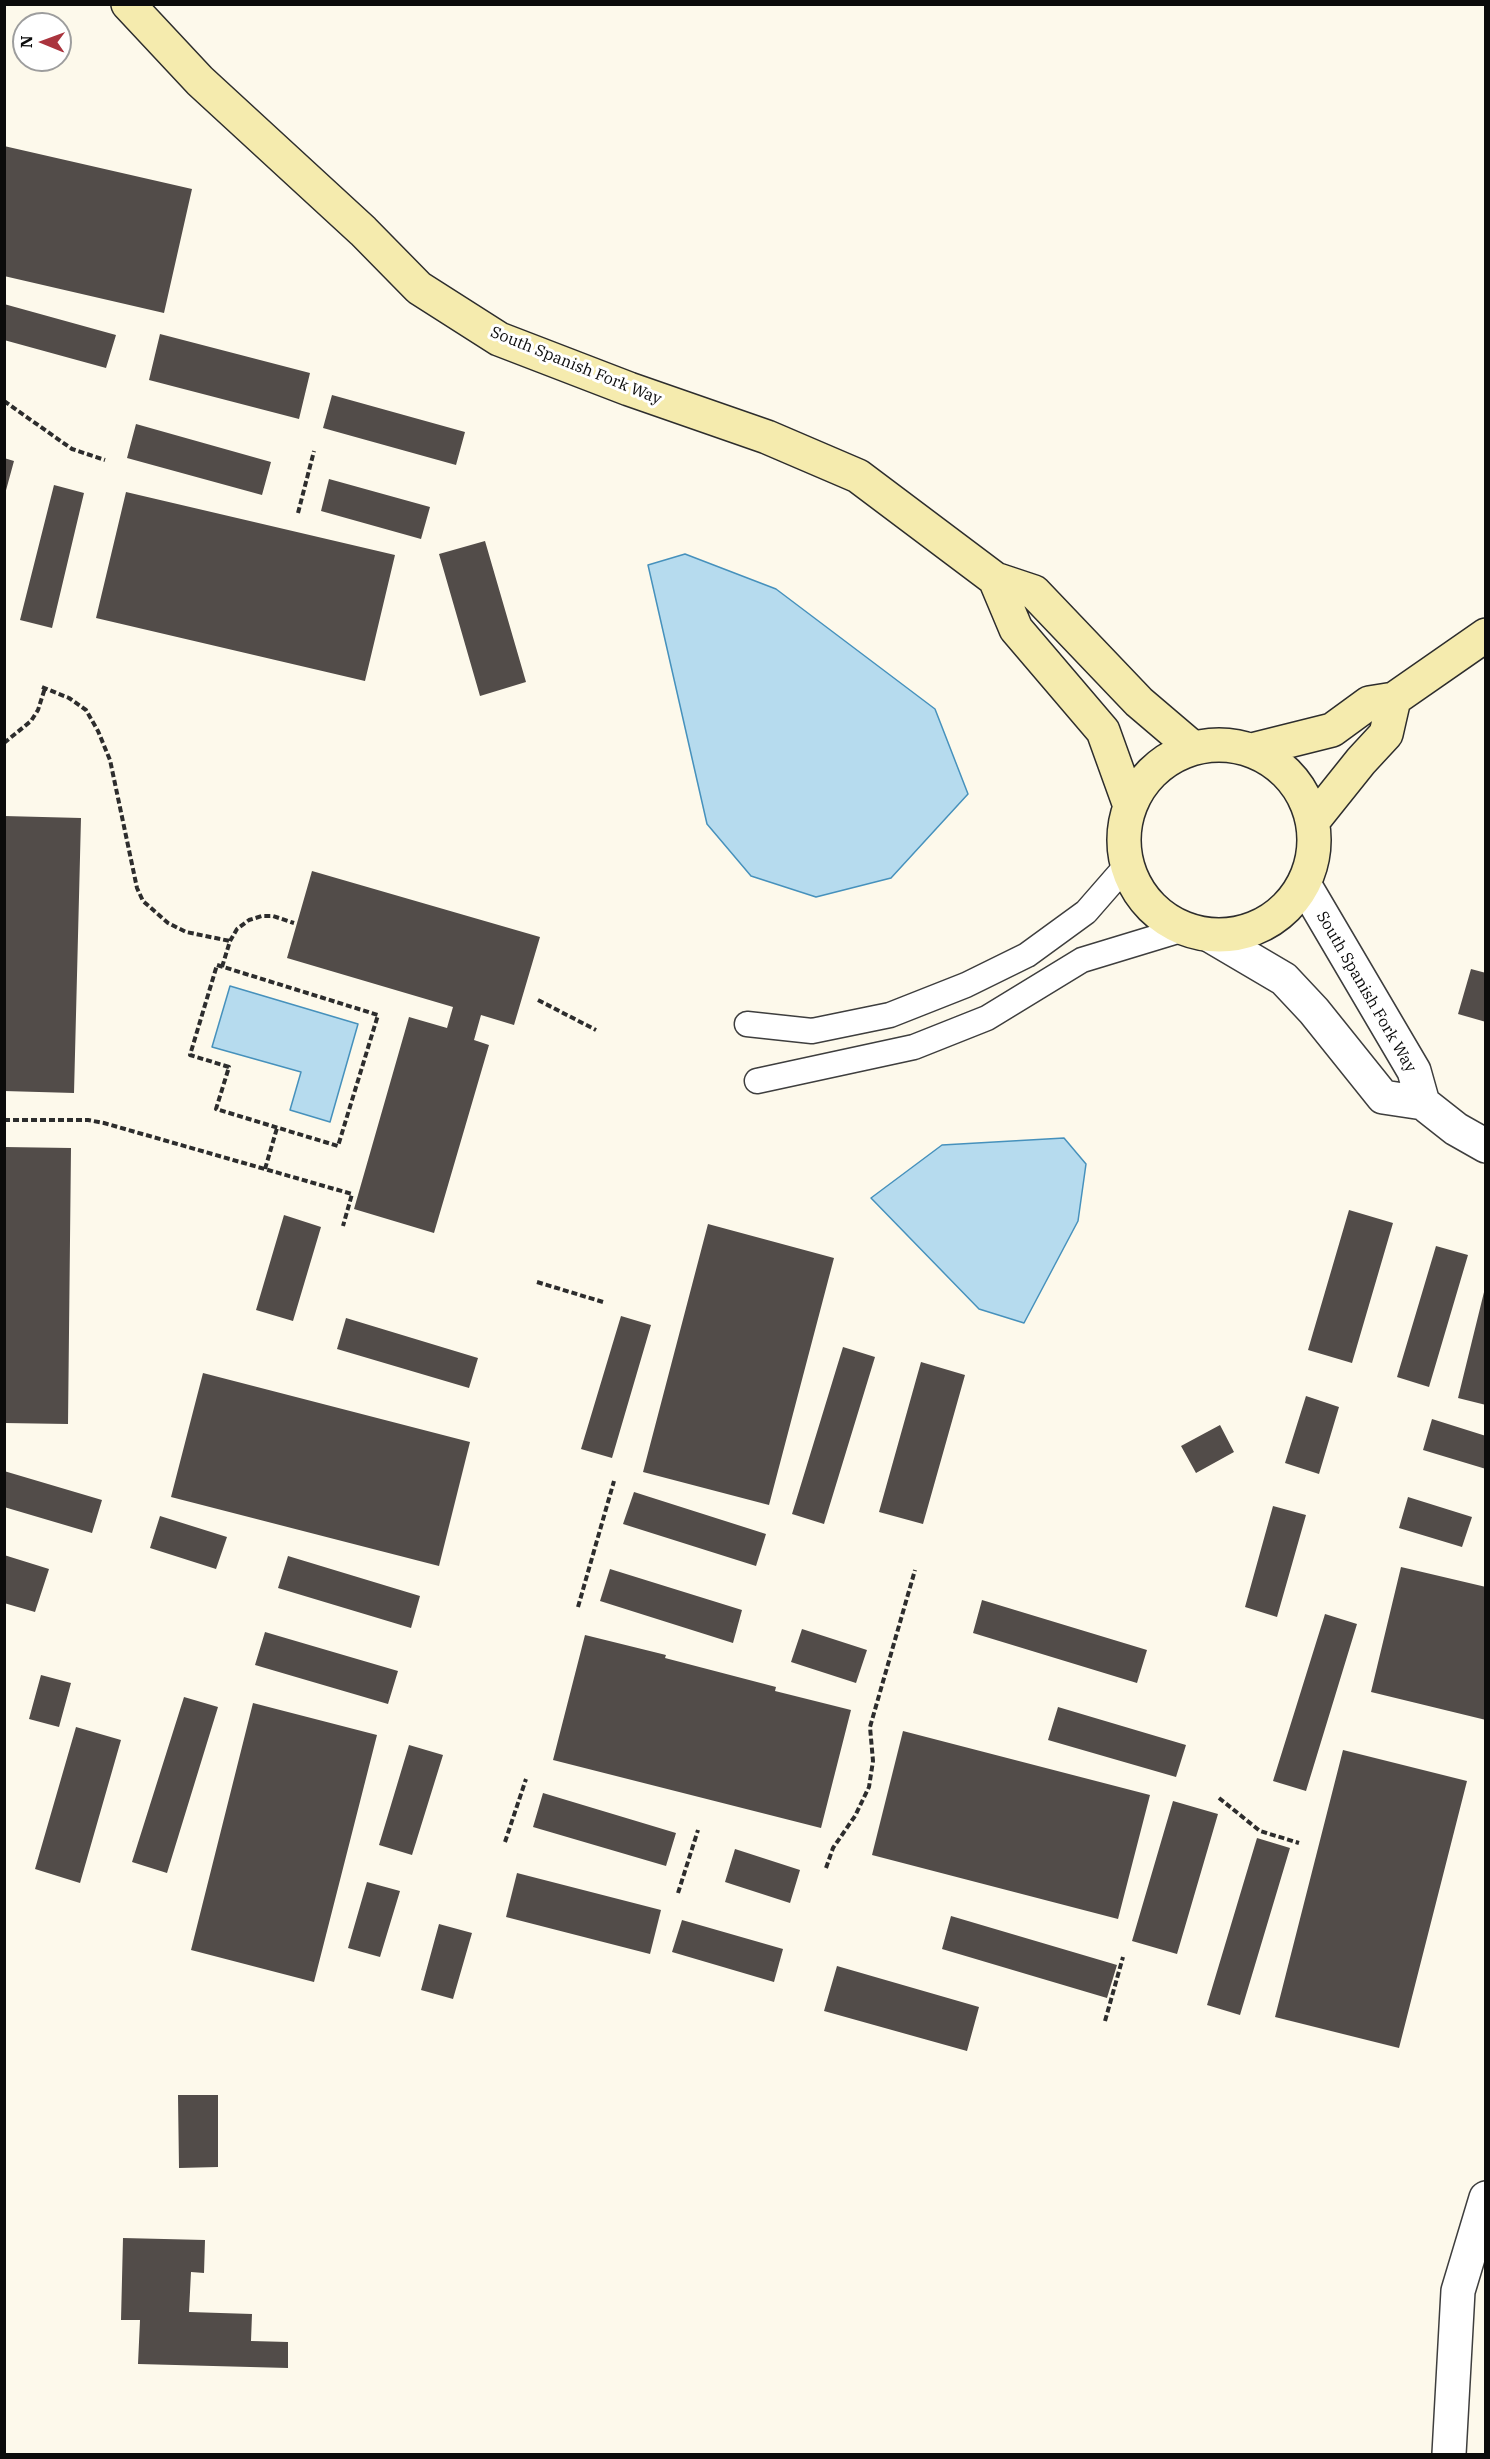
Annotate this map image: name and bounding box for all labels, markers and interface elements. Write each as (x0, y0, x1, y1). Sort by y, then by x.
north arrow (12, 12, 72, 72)
text: N (16, 35, 36, 48)
street label: South Spanish Fork Way (488, 323, 664, 409)
street label: South Spanish Fork Way (1312, 908, 1420, 1076)

